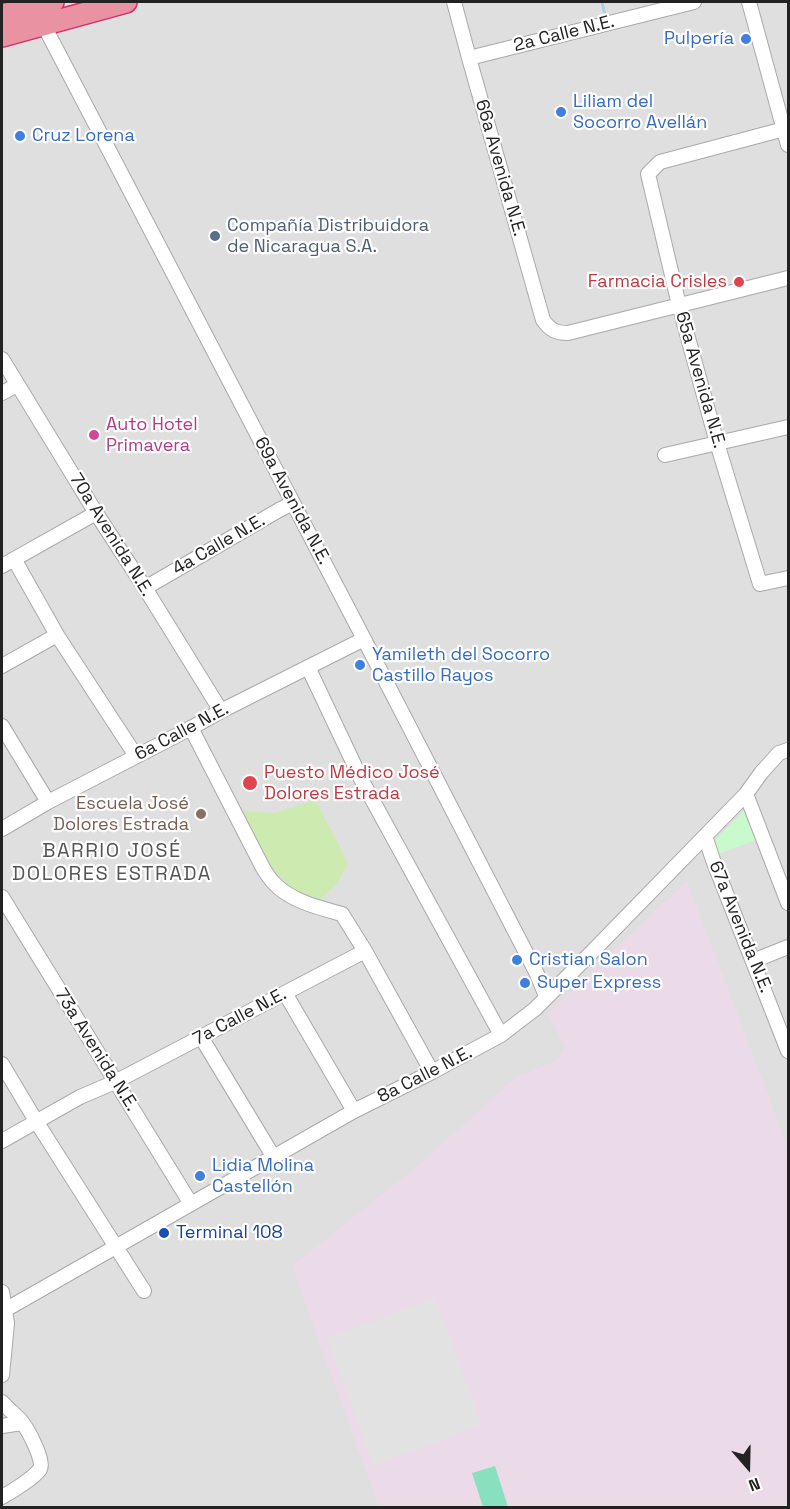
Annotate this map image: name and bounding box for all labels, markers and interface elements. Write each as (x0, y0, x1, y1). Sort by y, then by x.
street label: 2a Calle N.E. (511, 11, 617, 57)
place label: Pulpería (664, 28, 734, 50)
marker: Pulpería (739, 32, 753, 46)
place label: Liliam del Socorro Avellán (573, 91, 707, 134)
street label: 66a Avenida N.E. (470, 97, 530, 239)
marker: Liliam del Socorro Avellán (554, 105, 568, 119)
place label: Cruz Lorena (32, 125, 135, 147)
marker: Cruz Lorena (13, 129, 27, 143)
place label: Compañía Distribuidora de Nicaragua S.A. (227, 215, 429, 258)
marker: Compañía Distribuidora de Nicaragua S.A. (208, 229, 222, 243)
place label: Farmacia Crisles (588, 271, 727, 293)
marker: Farmacia Crisles (732, 275, 746, 289)
street label: 65a Avenida N.E. (670, 309, 730, 451)
place label: Auto Hotel Primavera (106, 414, 198, 456)
marker: Auto Hotel Primavera (87, 428, 101, 442)
street label: 69a Avenida N.E. (249, 434, 335, 568)
street label: 70a Avenida N.E. (65, 470, 157, 600)
street label: 4a Calle N.E. (169, 510, 269, 580)
place label: Yamileth del Socorro Castillo Rayos (372, 644, 550, 686)
marker: Yamileth del Socorro Castillo Rayos (353, 658, 367, 672)
street label: 6a Calle N.E. (131, 698, 233, 766)
place label: Puesto Médico José Dolores Estrada (264, 762, 440, 804)
marker: Puesto Médico José Dolores Estrada (241, 774, 259, 792)
place label: Escuela José Dolores Estrada (53, 793, 189, 836)
marker: Escuela José Dolores Estrada (194, 807, 208, 821)
district label: BARRIO JOSÉ DOLORES ESTRADA (12, 840, 212, 887)
street label: 67a Avenida N.E. (704, 858, 776, 996)
place label: Cristian Salon (529, 949, 648, 971)
marker: Cristian Salon (510, 953, 524, 967)
place label: Super Express (537, 972, 661, 994)
marker: Super Express (518, 976, 532, 990)
street label: 7a Calle N.E. (190, 983, 290, 1051)
street label: 73a Avenida N.E. (50, 985, 142, 1115)
street label: 8a Calle N.E. (374, 1042, 476, 1108)
place label: Lidia Molina Castellón (212, 1155, 314, 1198)
marker: Lidia Molina Castellón (193, 1169, 207, 1183)
place label: Terminal 108 (176, 1222, 283, 1244)
marker: Terminal 108 (157, 1226, 171, 1240)
north arrow (718, 1437, 778, 1497)
text: N (746, 1473, 763, 1496)

